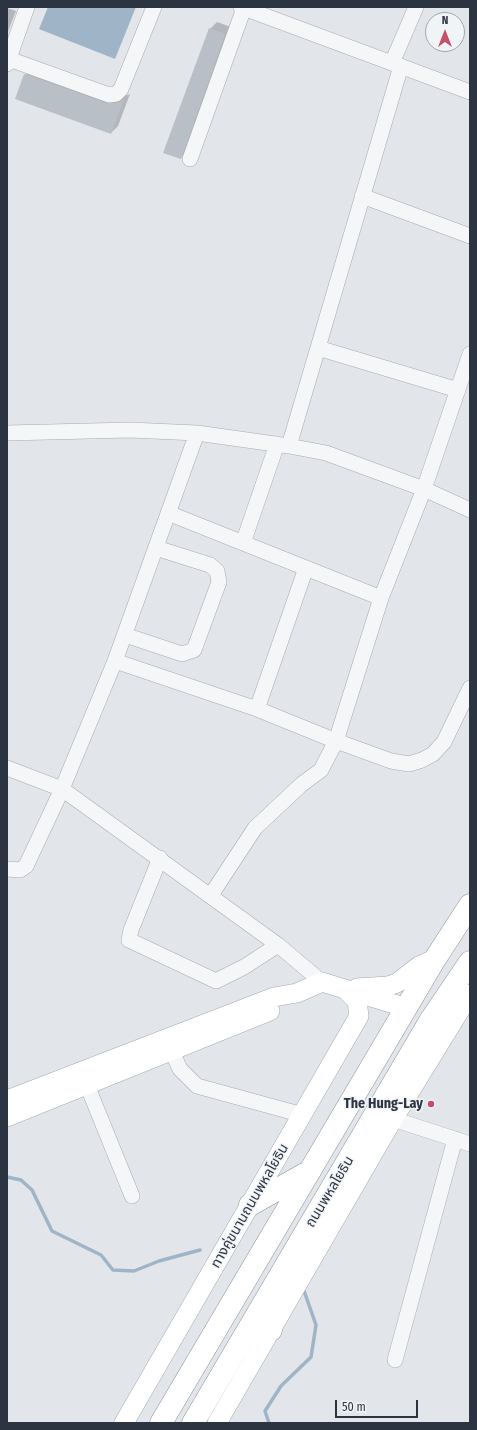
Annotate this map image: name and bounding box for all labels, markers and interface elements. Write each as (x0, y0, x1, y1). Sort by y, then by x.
north arrow (425, 12, 465, 52)
text: N (442, 14, 448, 27)
place label: The Hung-Lay (344, 1096, 423, 1112)
marker: The Hung-Lay (426, 1099, 436, 1109)
street label: ทางคู่ขนานถนนพหลโยธิน (208, 1141, 292, 1271)
street label: ถนนพหลโยธิน (302, 1153, 358, 1231)
scale bar (337, 1392, 420, 1418)
text: 50 m (342, 1400, 366, 1414)

